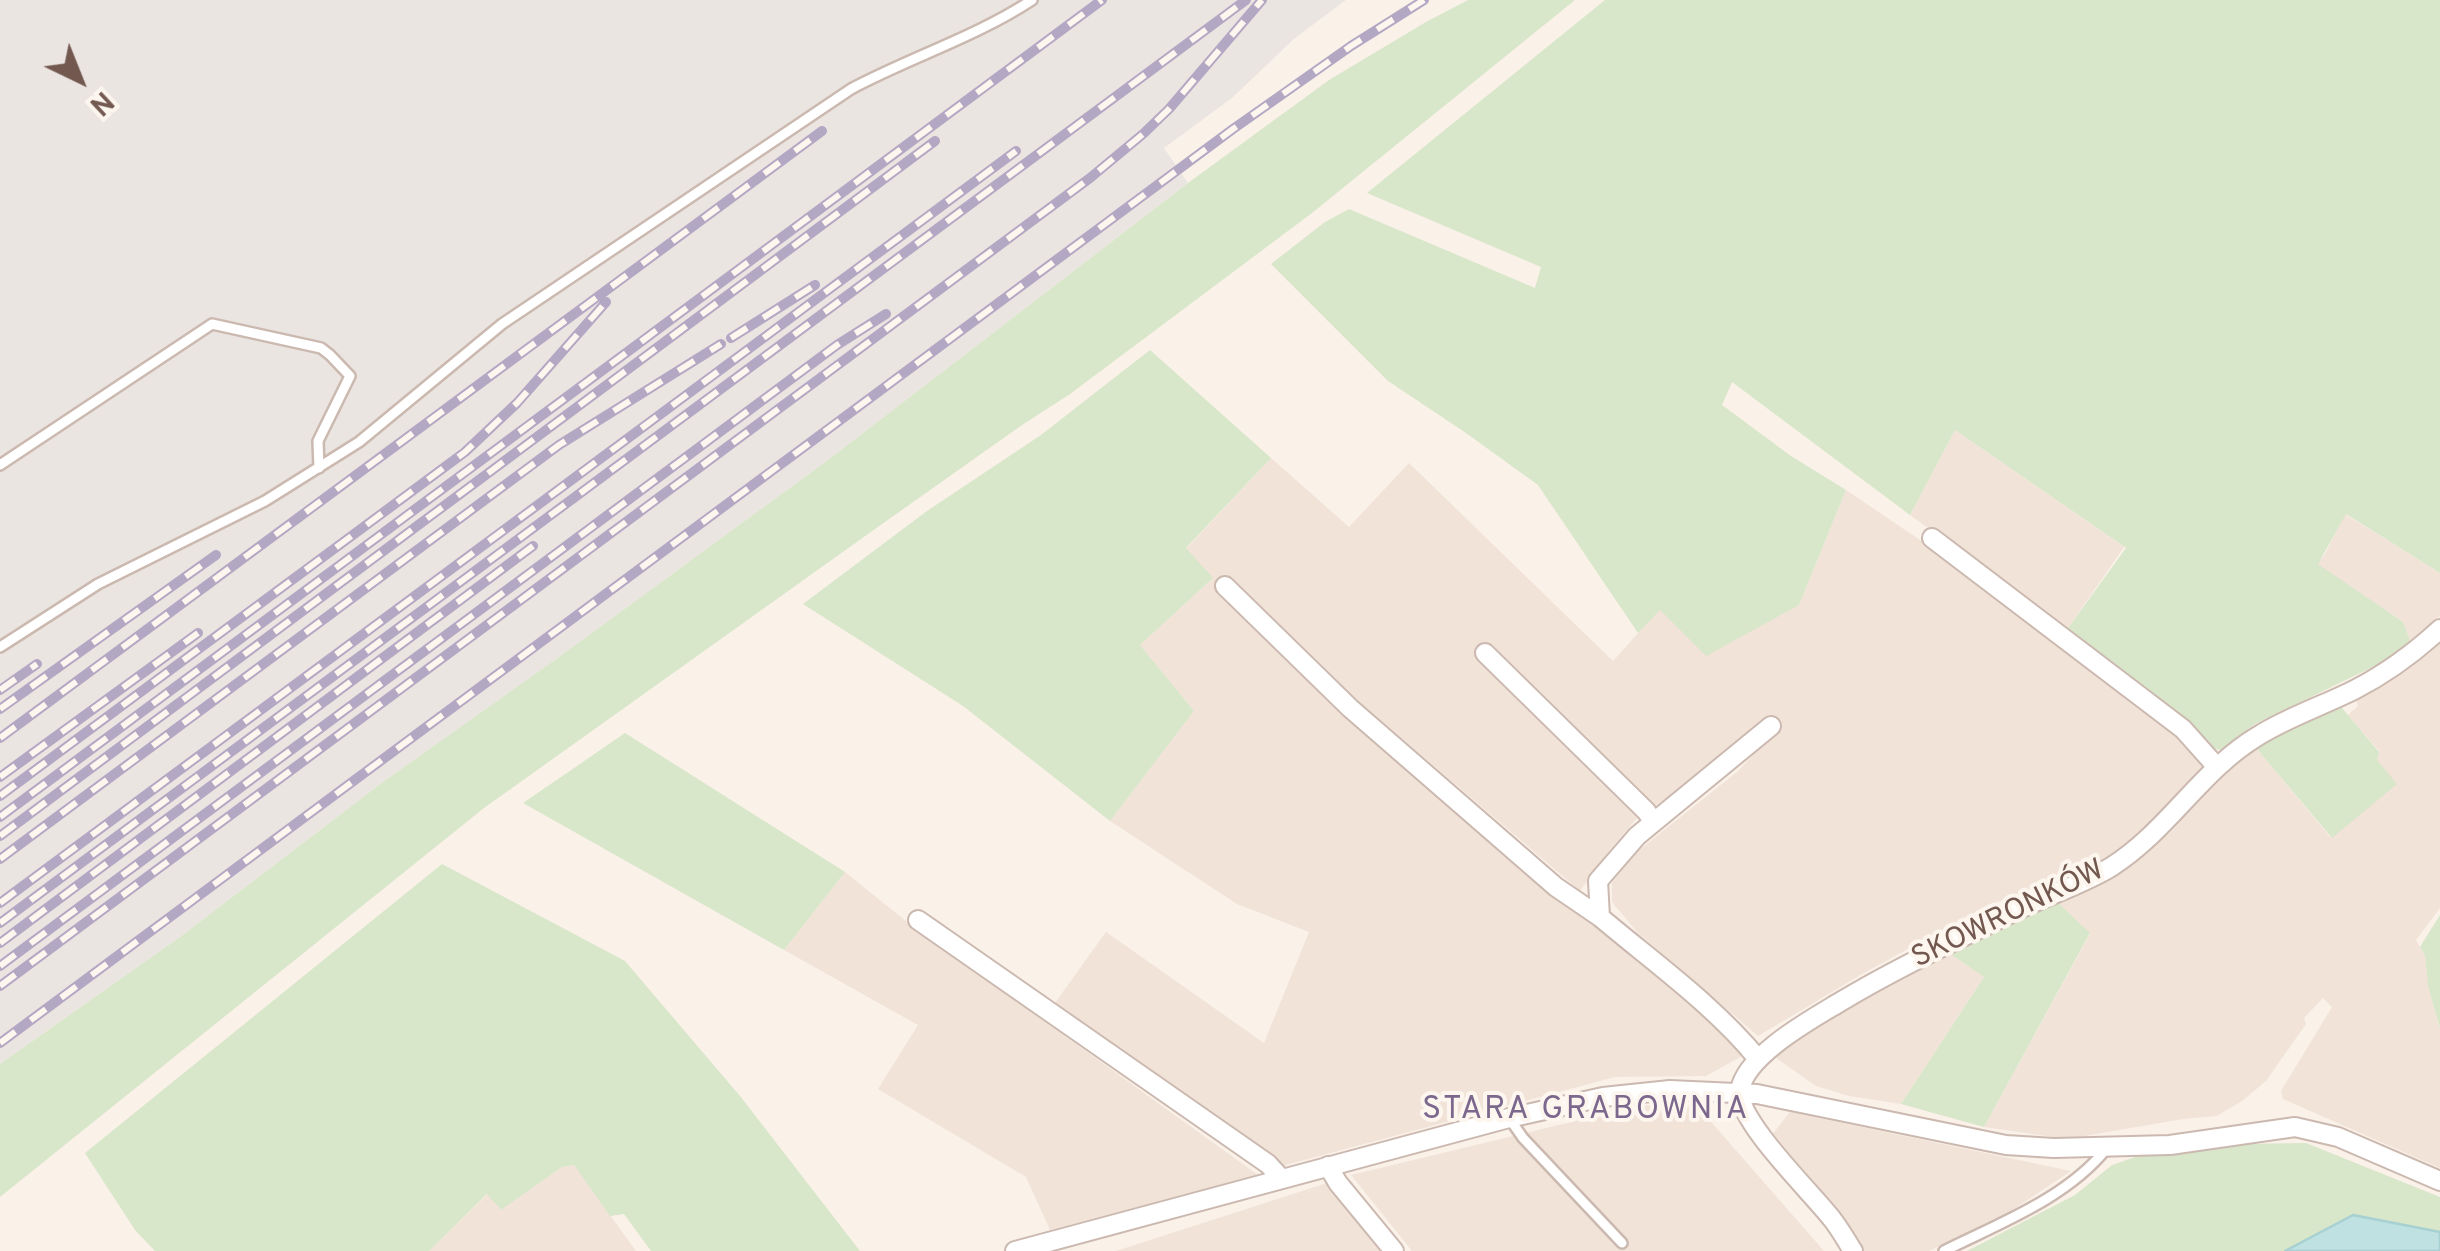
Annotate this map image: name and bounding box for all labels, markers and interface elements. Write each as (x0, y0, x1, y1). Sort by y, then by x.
north arrow (30, 30, 130, 130)
text: N (81, 82, 120, 122)
street label: SKOWRONKÓW (1907, 854, 2111, 978)
district label: STARA GRABOWNIA (1422, 1093, 1750, 1131)

